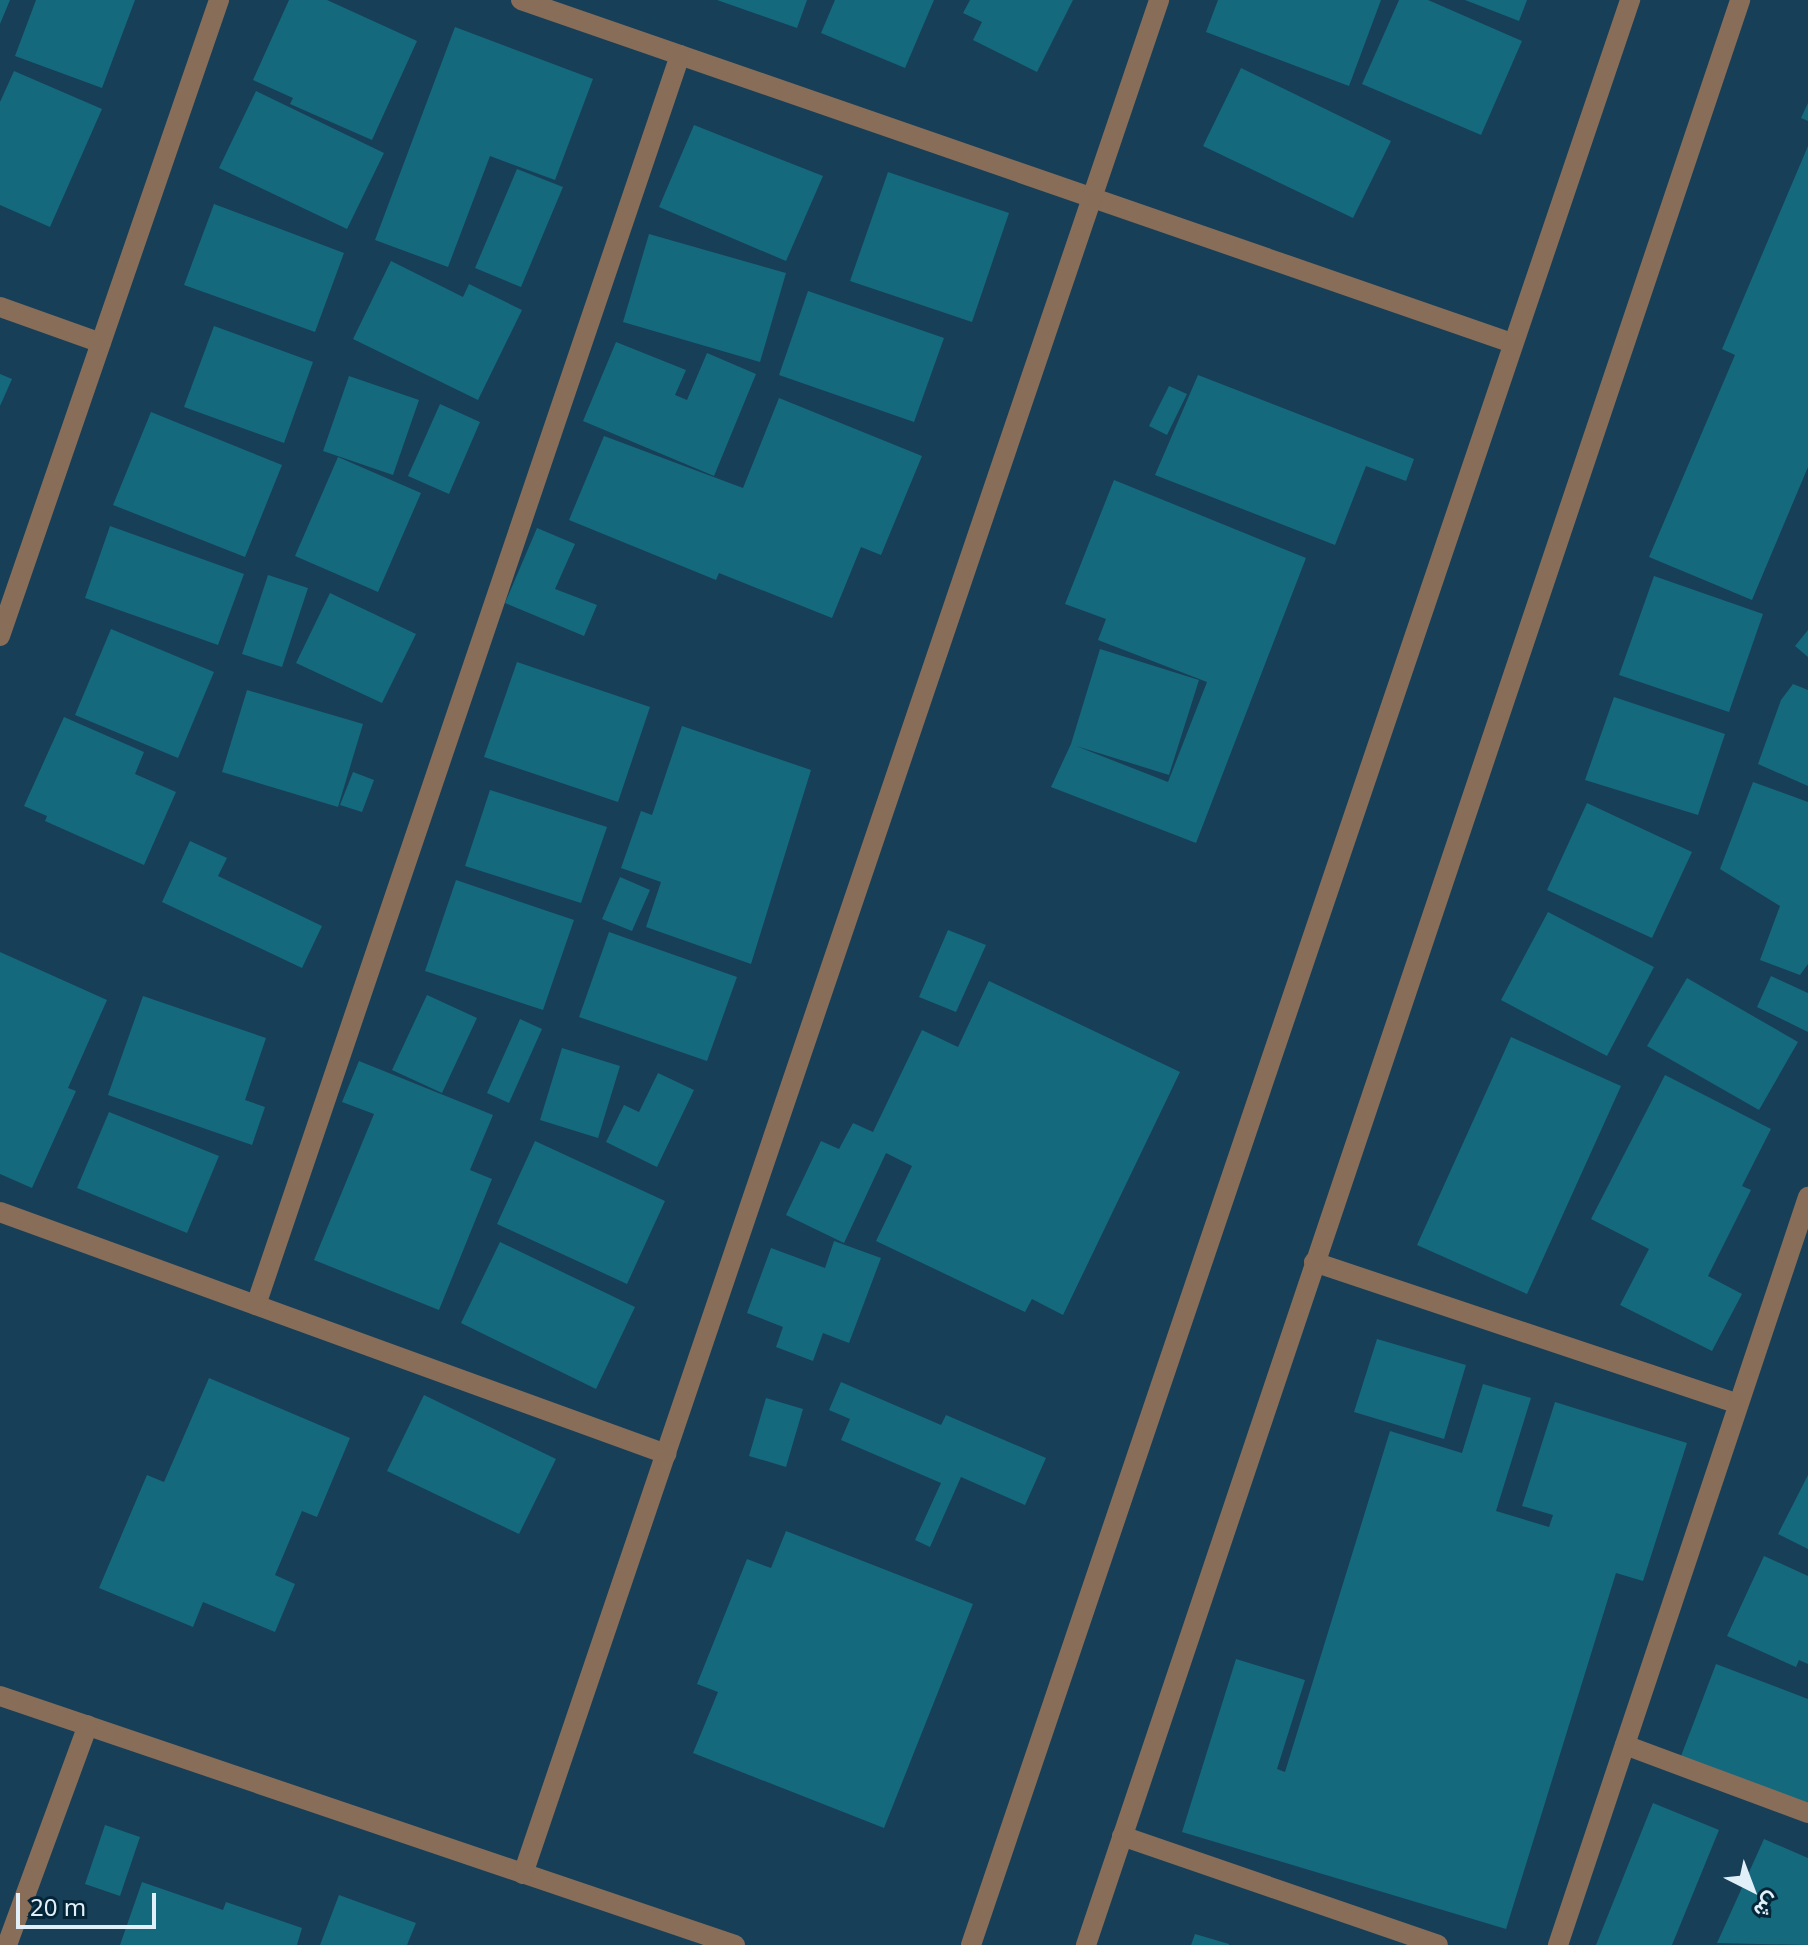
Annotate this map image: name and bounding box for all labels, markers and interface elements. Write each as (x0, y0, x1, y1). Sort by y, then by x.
north arrow (1712, 1849, 1792, 1929)
scale bar (20, 1877, 160, 1927)
text: ش (1748, 1887, 1788, 1927)
text: 20 m (30, 1890, 86, 1923)

